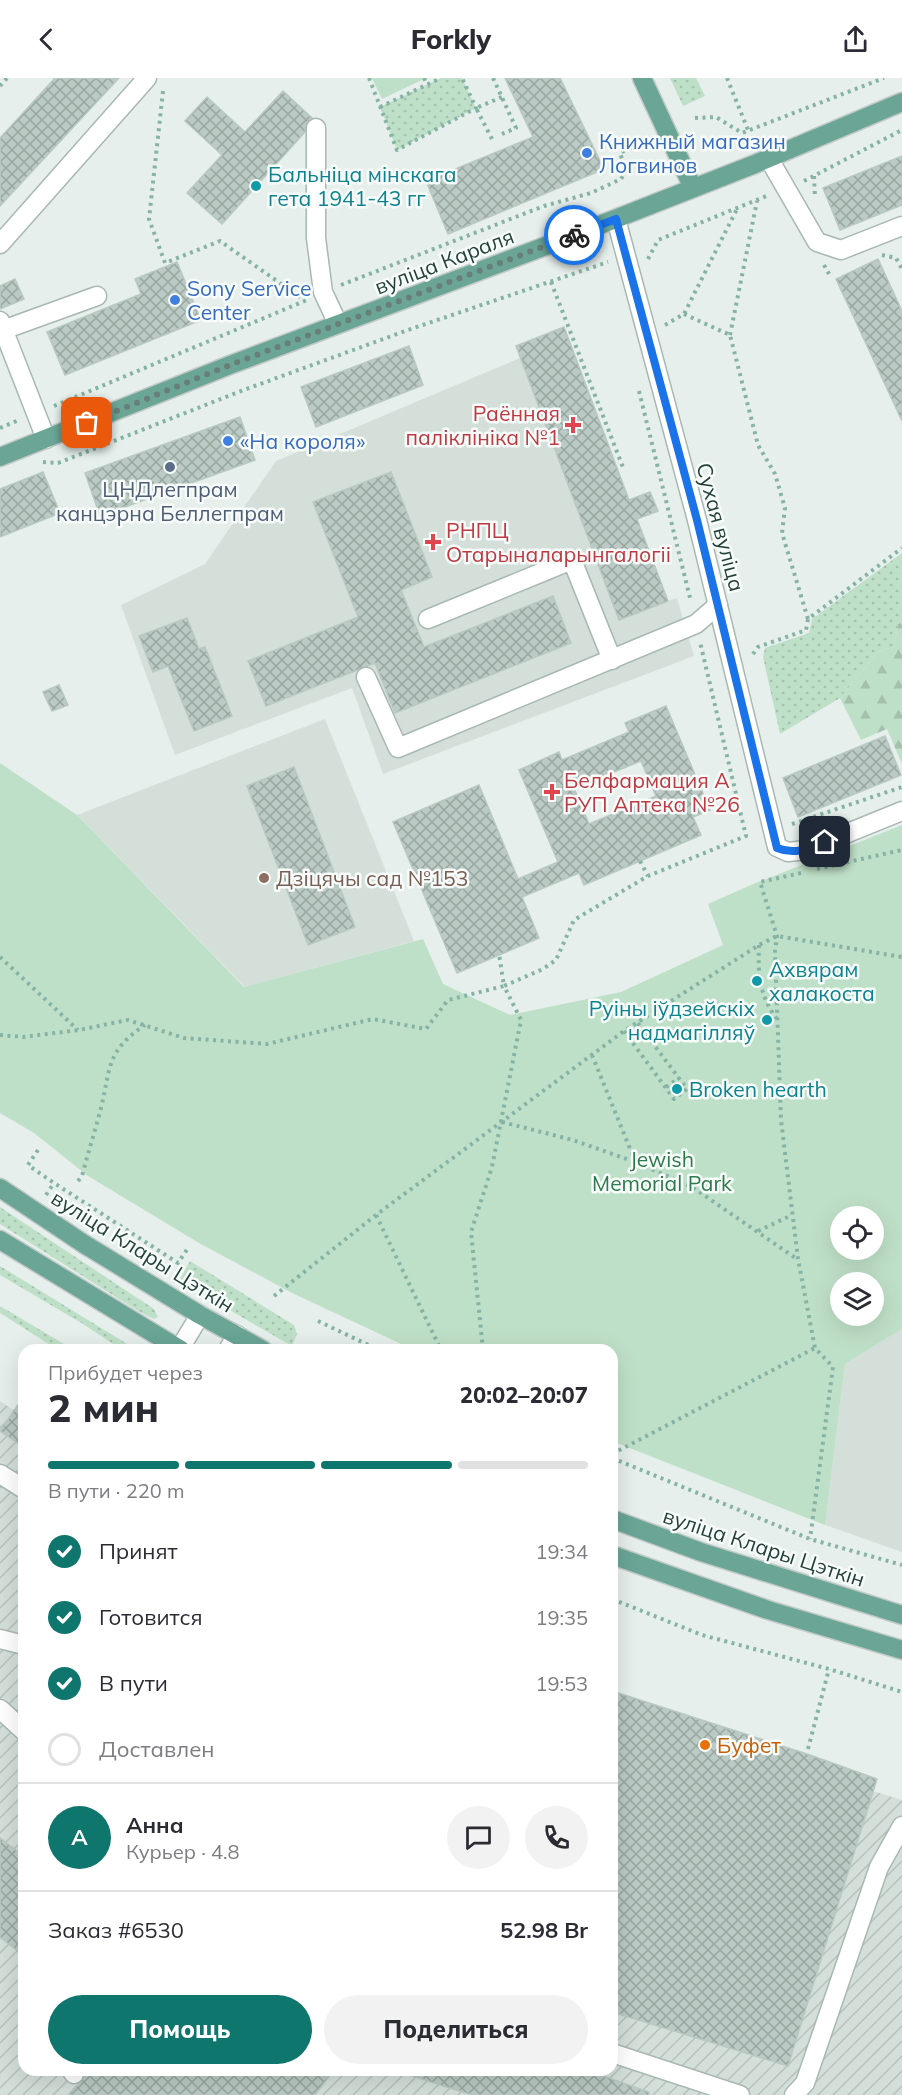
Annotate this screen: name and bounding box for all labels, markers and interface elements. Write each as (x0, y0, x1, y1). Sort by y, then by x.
text: Forkly (411, 22, 491, 56)
icon: back (30, 23, 63, 56)
icon: share (839, 23, 872, 56)
place label: Книжный магазин Логвинов (599, 128, 786, 178)
marker: Книжный магазин Логвинов (580, 146, 594, 160)
place label: Бальніца мінскага гета 1941-43 гг (268, 161, 457, 211)
marker: Бальніца мінскага гета 1941-43 гг (249, 179, 263, 193)
courier (544, 205, 604, 265)
icon: bike (558, 219, 591, 252)
street label: вуліца Караля (371, 222, 517, 300)
place label: Sony Service Center (187, 275, 311, 325)
marker: Sony Service Center (168, 293, 182, 307)
pin (61, 397, 112, 448)
place label: Раённая паліклініка №1 (406, 400, 560, 450)
icon: bag (70, 406, 103, 439)
marker: Раённая паліклініка №1 (564, 416, 582, 434)
place label: «На короля» (240, 428, 365, 454)
marker: «На короля» (221, 434, 235, 448)
marker: ЦНДлегпрам канцэрна Беллегпрам (163, 460, 177, 474)
street label: Сухая вуліца (691, 460, 751, 594)
place label: ЦНДлегпрам канцэрна Беллегпрам (56, 476, 284, 526)
place label: РНПЦ Отарыналарынгалогіі (446, 517, 671, 567)
marker: РНПЦ Отарыналарынгалогіі (424, 533, 442, 551)
place label: Белфармация А РУП Аптека №26 (564, 767, 740, 817)
marker: Белфармация А РУП Аптека №26 (545, 785, 559, 799)
pin (799, 816, 850, 867)
icon: home (808, 825, 841, 858)
place label: Дзіцячы сад №153 (276, 865, 468, 891)
marker: Дзіцячы сад №153 (257, 871, 271, 885)
place label: Ахвярам халакоста (769, 956, 875, 1006)
marker: Ахвярам халакоста (750, 974, 764, 988)
place label: Руіны іўдзейскіх надмагілляў (589, 995, 756, 1045)
marker: Руіны іўдзейскіх надмагілляў (760, 1013, 774, 1027)
place label: Broken hearth (689, 1076, 827, 1102)
marker: Broken hearth (670, 1082, 684, 1096)
park label: Jewish Memorial Park (592, 1146, 732, 1196)
street label: вуліца Клары Цэткін (47, 1184, 239, 1318)
map controls (830, 1206, 884, 1326)
button: locate (830, 1206, 884, 1260)
button: layers (830, 1272, 884, 1326)
text: Прибудет через (48, 1360, 203, 1385)
text: 20:02–20:07 (460, 1381, 588, 1409)
text: 2 мин (48, 1383, 159, 1432)
text: В пути · 220 m (48, 1478, 184, 1503)
street label: вуліца Клары Цэткін (660, 1502, 868, 1592)
icon: check (48, 1535, 81, 1568)
text: Принят (99, 1537, 178, 1565)
text: 19:34 (535, 1539, 588, 1564)
icon: check (48, 1601, 81, 1634)
text: Готовится (99, 1603, 203, 1631)
text: 19:35 (535, 1605, 588, 1630)
icon: check (48, 1667, 81, 1700)
text: В пути (99, 1669, 168, 1697)
text: 19:53 (535, 1671, 588, 1696)
place label: Буфет (717, 1732, 781, 1758)
text: Доставлен (99, 1735, 215, 1763)
marker: Буфет (698, 1738, 712, 1752)
button: chat (447, 1806, 510, 1869)
button: phone (525, 1806, 588, 1869)
text: Анна (126, 1811, 184, 1839)
text: А (71, 1823, 88, 1851)
text: Курьер · 4.8 (126, 1839, 240, 1864)
text: Заказ #6530 (48, 1916, 184, 1944)
text: 52.98 Br (500, 1916, 588, 1944)
button: Помощь (48, 1995, 312, 2064)
button: Поделиться (324, 1995, 588, 2064)

